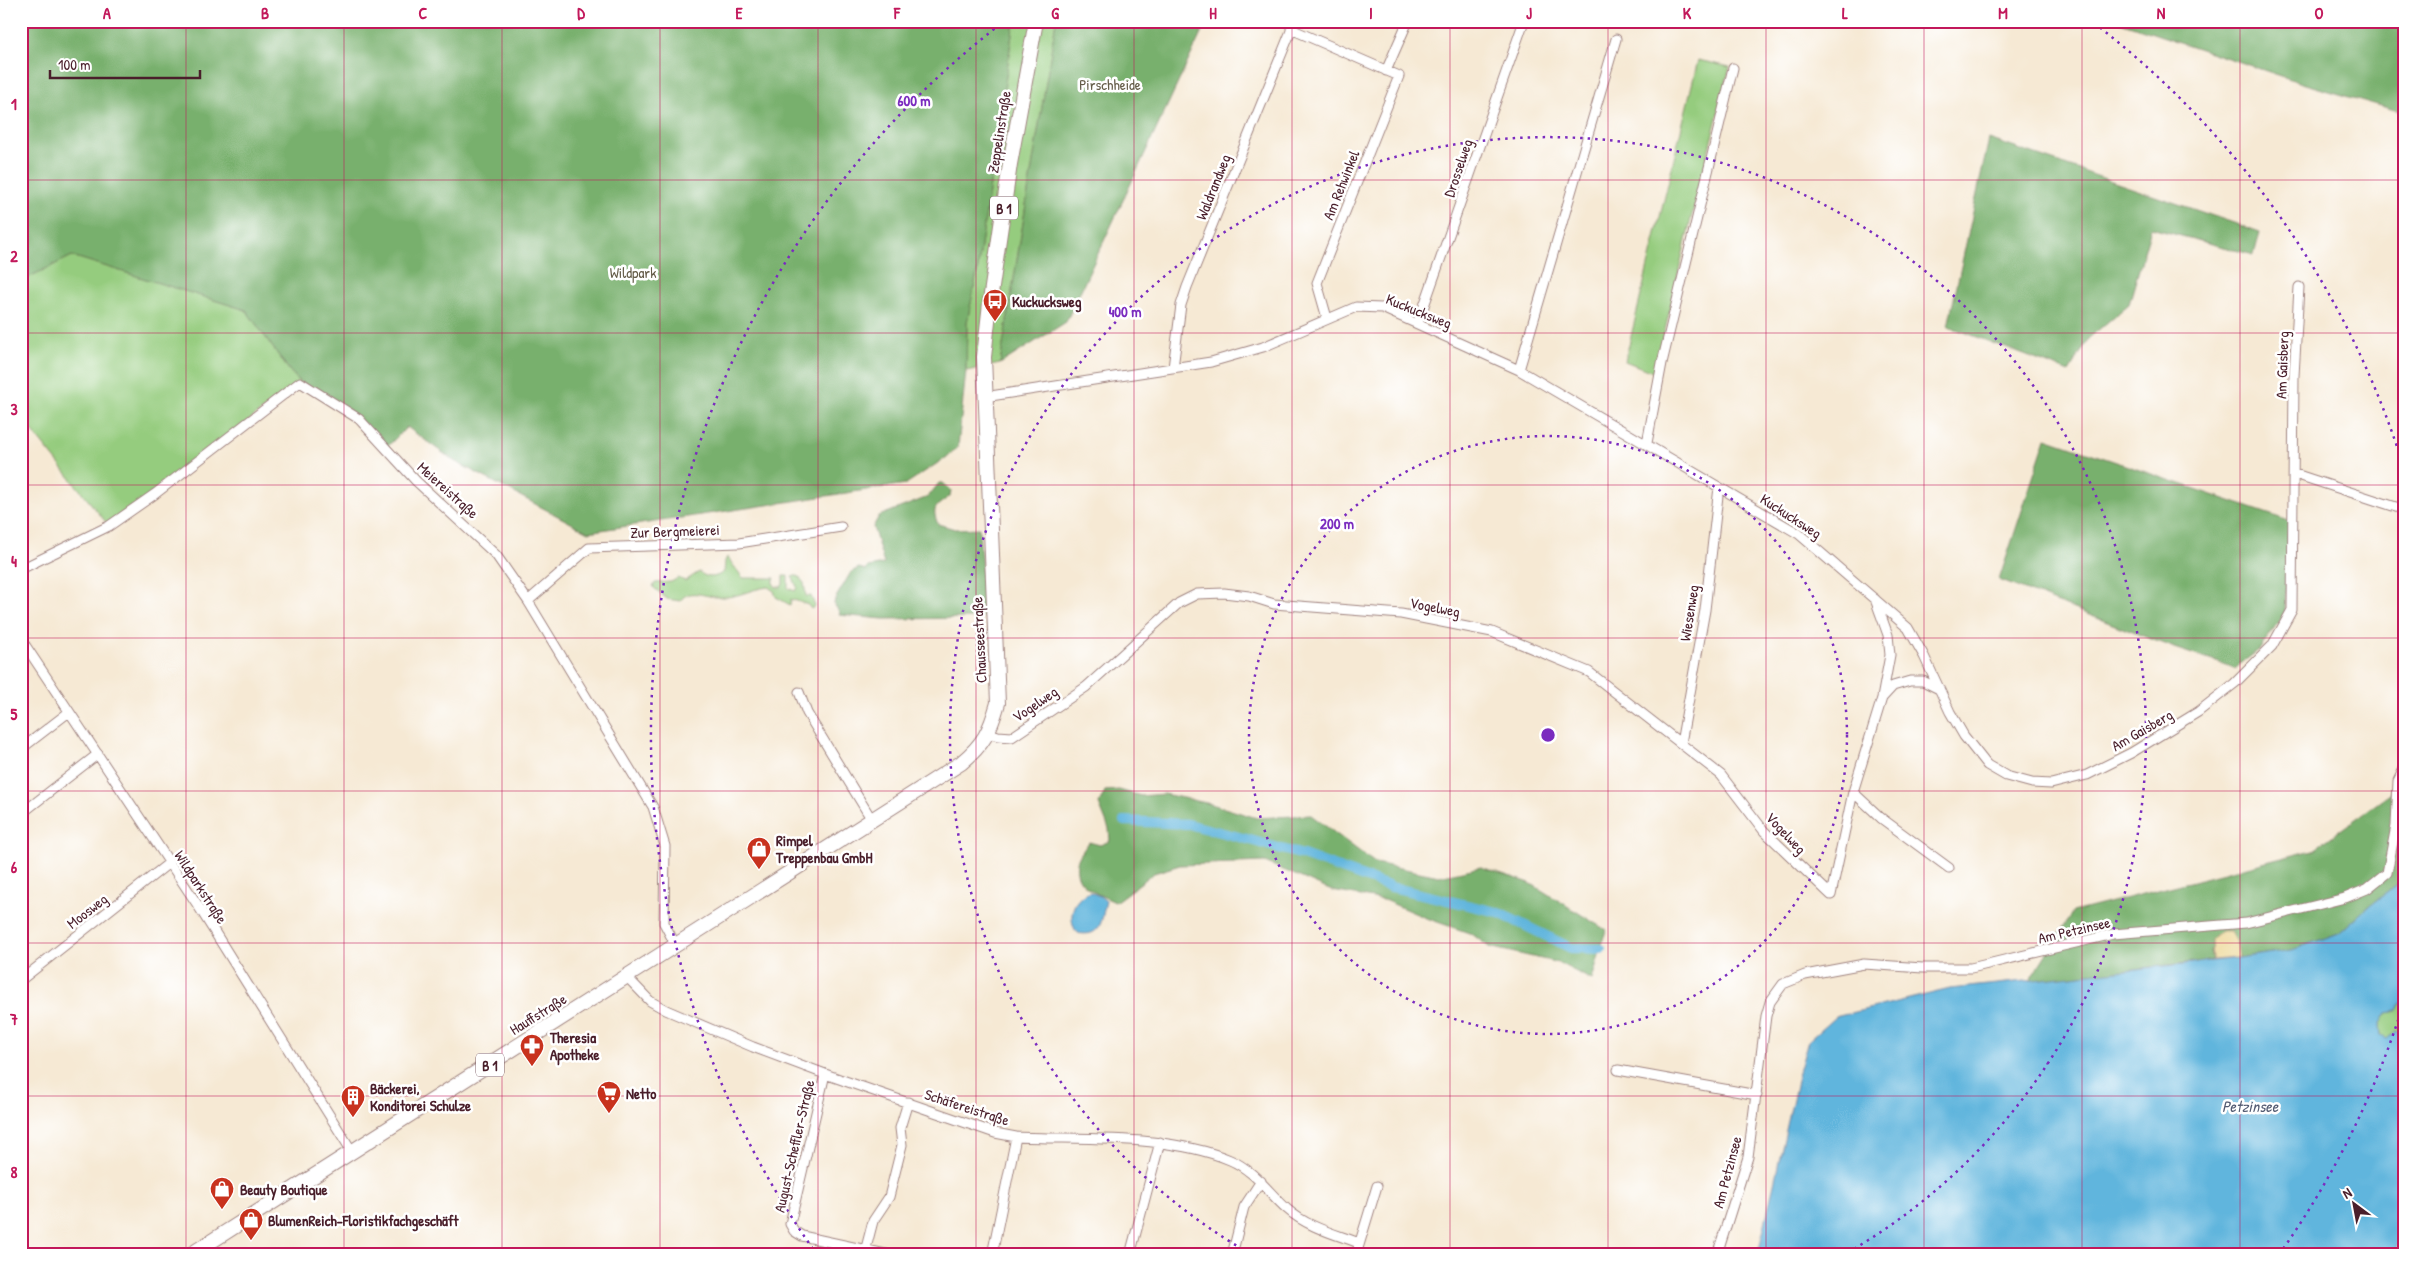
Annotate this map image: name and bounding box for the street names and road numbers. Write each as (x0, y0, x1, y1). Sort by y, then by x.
street label: Zeppelinstraße (982, 89, 1016, 175)
street label: Drosselweg (1438, 136, 1478, 200)
street label: Am Rehwinkel (1318, 147, 1364, 223)
street label: Waldrandweg (1190, 151, 1236, 223)
road number: B 1 (990, 197, 1018, 220)
street label: Kuckucksweg (1383, 288, 1455, 334)
street label: Am Gaisberg (2270, 330, 2294, 399)
street label: Meiereistraße (413, 457, 483, 523)
street label: Kuckucksweg (1756, 488, 1826, 544)
street label: Zur Bergmeierei (630, 519, 720, 543)
street label: Wiesenweg (1674, 583, 1704, 643)
street label: Vogelweg (1408, 592, 1462, 622)
street label: Chausseestraße (966, 596, 992, 684)
street label: Vogelweg (1008, 681, 1062, 727)
street label: Am Gaisberg (2107, 704, 2177, 756)
street label: Vogelweg (1761, 807, 1811, 859)
street label: Wildparkstraße (170, 846, 232, 928)
street label: Moosweg (62, 888, 112, 934)
street label: Am Petzinsee (2036, 911, 2112, 949)
street label: Hauffstraße (506, 988, 570, 1040)
road number: B 1 (476, 1054, 504, 1076)
street label: August-Scheffler-Straße (769, 1078, 819, 1214)
street label: Schäfereistraße (922, 1083, 1012, 1131)
street label: Am Petzinsee (1707, 1134, 1747, 1210)

